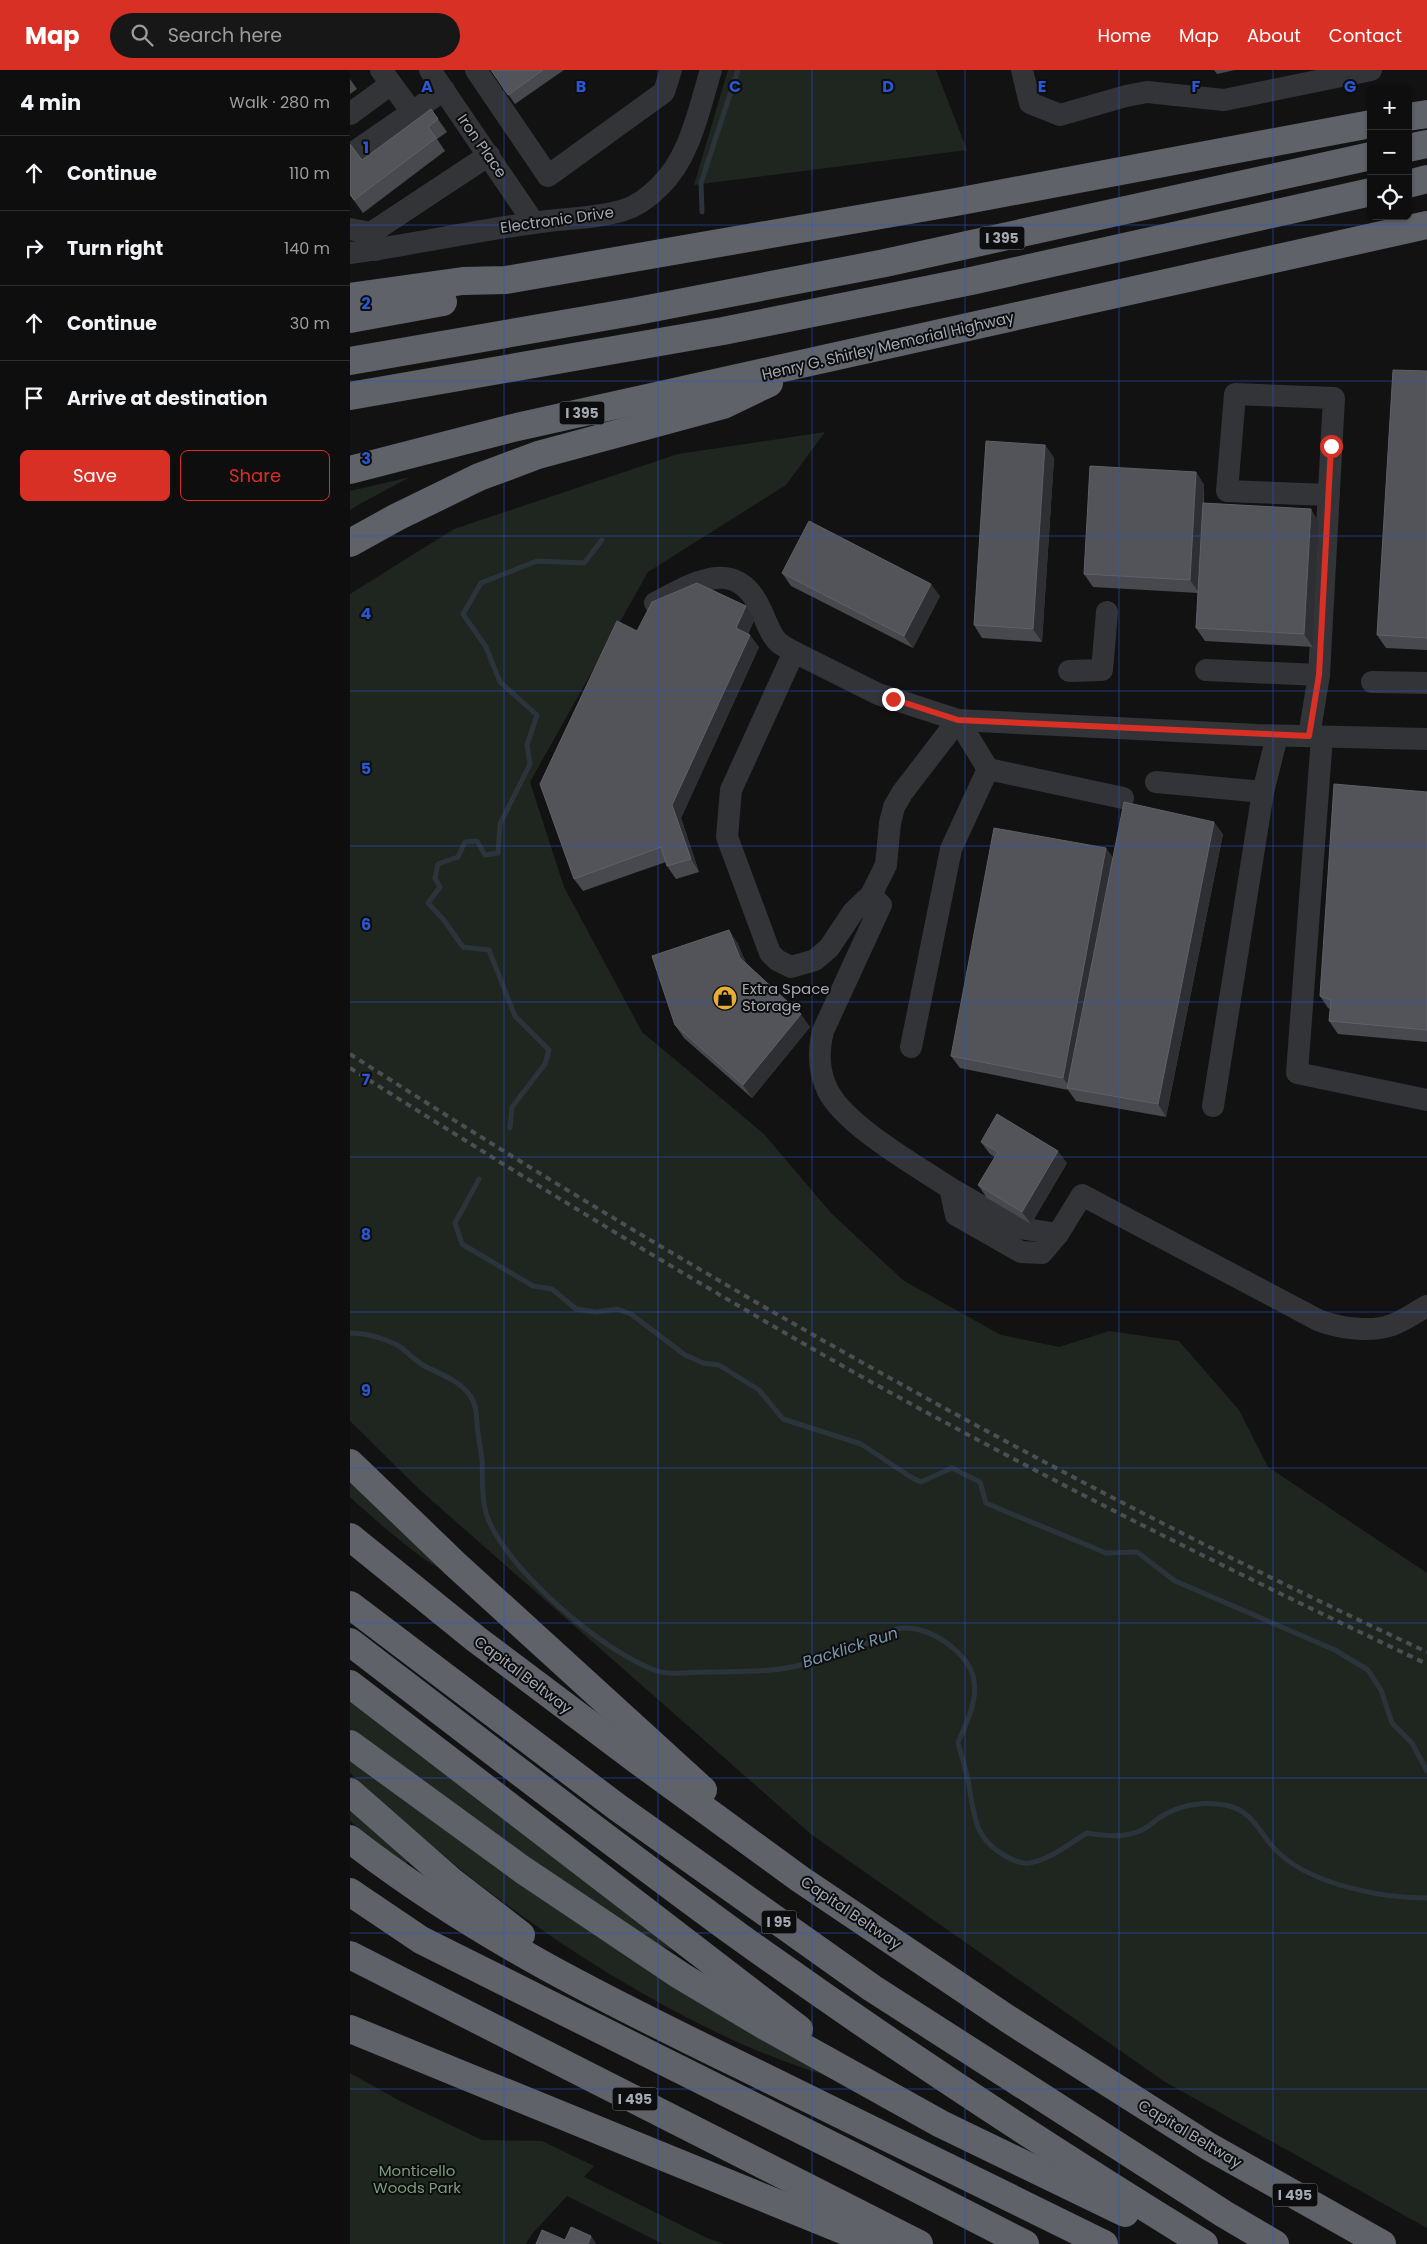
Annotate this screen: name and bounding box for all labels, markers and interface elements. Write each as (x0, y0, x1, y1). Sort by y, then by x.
search box (110, 13, 460, 58)
text: Map (25, 19, 80, 52)
icon: search (128, 21, 156, 49)
text: Search here (168, 22, 282, 49)
text: Home (1097, 23, 1151, 48)
text: Map (1179, 23, 1219, 48)
text: About (1247, 23, 1301, 48)
text: Contact (1329, 23, 1402, 48)
text: A (421, 75, 433, 98)
text: B (576, 75, 586, 98)
text: C (729, 75, 741, 98)
text: D (882, 75, 894, 98)
text: E (1038, 75, 1046, 98)
text: F (1192, 75, 1201, 98)
text: G (1344, 75, 1356, 98)
map controls (1367, 85, 1412, 220)
button: + (1367, 85, 1412, 130)
text: 4 min (20, 88, 81, 117)
text: Walk · 280 m (229, 91, 330, 114)
street label: Iron Place (453, 110, 512, 182)
button: − (1367, 130, 1412, 175)
text: 1 (363, 136, 369, 159)
icon: ahead (20, 159, 48, 187)
text: Continue (67, 160, 157, 187)
text: 110 m (289, 162, 330, 185)
button: locate (1367, 175, 1412, 220)
street label: Electronic Drive (499, 201, 615, 238)
road number: I 395 (980, 226, 1024, 250)
icon: right (20, 234, 48, 262)
text: Turn right (67, 235, 163, 262)
text: 140 m (284, 237, 330, 260)
text: 2 (361, 292, 371, 315)
street label: Henry G. Shirley Memorial Highway (760, 306, 1017, 385)
icon: ahead (20, 309, 48, 337)
text: Continue (67, 310, 157, 337)
text: 30 m (290, 312, 330, 335)
icon: arrive (20, 384, 48, 412)
text: Arrive at destination (67, 385, 268, 412)
road number: I 395 (560, 402, 604, 424)
route start (1320, 435, 1343, 458)
text: 3 (361, 447, 371, 470)
button: Save (20, 450, 170, 501)
button: Share (180, 450, 330, 501)
text: 4 (361, 602, 372, 625)
route end (882, 688, 905, 711)
text: 5 (361, 757, 371, 780)
text: 6 (361, 913, 371, 936)
place label: Extra Space Storage (742, 978, 830, 1016)
shop icon: Extra Space Storage (712, 985, 738, 1011)
text: 7 (362, 1068, 371, 1091)
text: 8 (361, 1223, 371, 1246)
text: 9 (361, 1379, 371, 1402)
water label: Backlick Run (799, 1621, 901, 1674)
street label: Capital Beltway (470, 1631, 577, 1719)
street label: Capital Beltway (797, 1871, 906, 1954)
road number: I 95 (762, 1910, 796, 1934)
road number: I 495 (612, 2088, 658, 2110)
street label: Capital Beltway (1135, 2094, 1246, 2173)
park label: Monticello Woods Park (373, 2160, 461, 2198)
road number: I 495 (1272, 2184, 1318, 2206)

